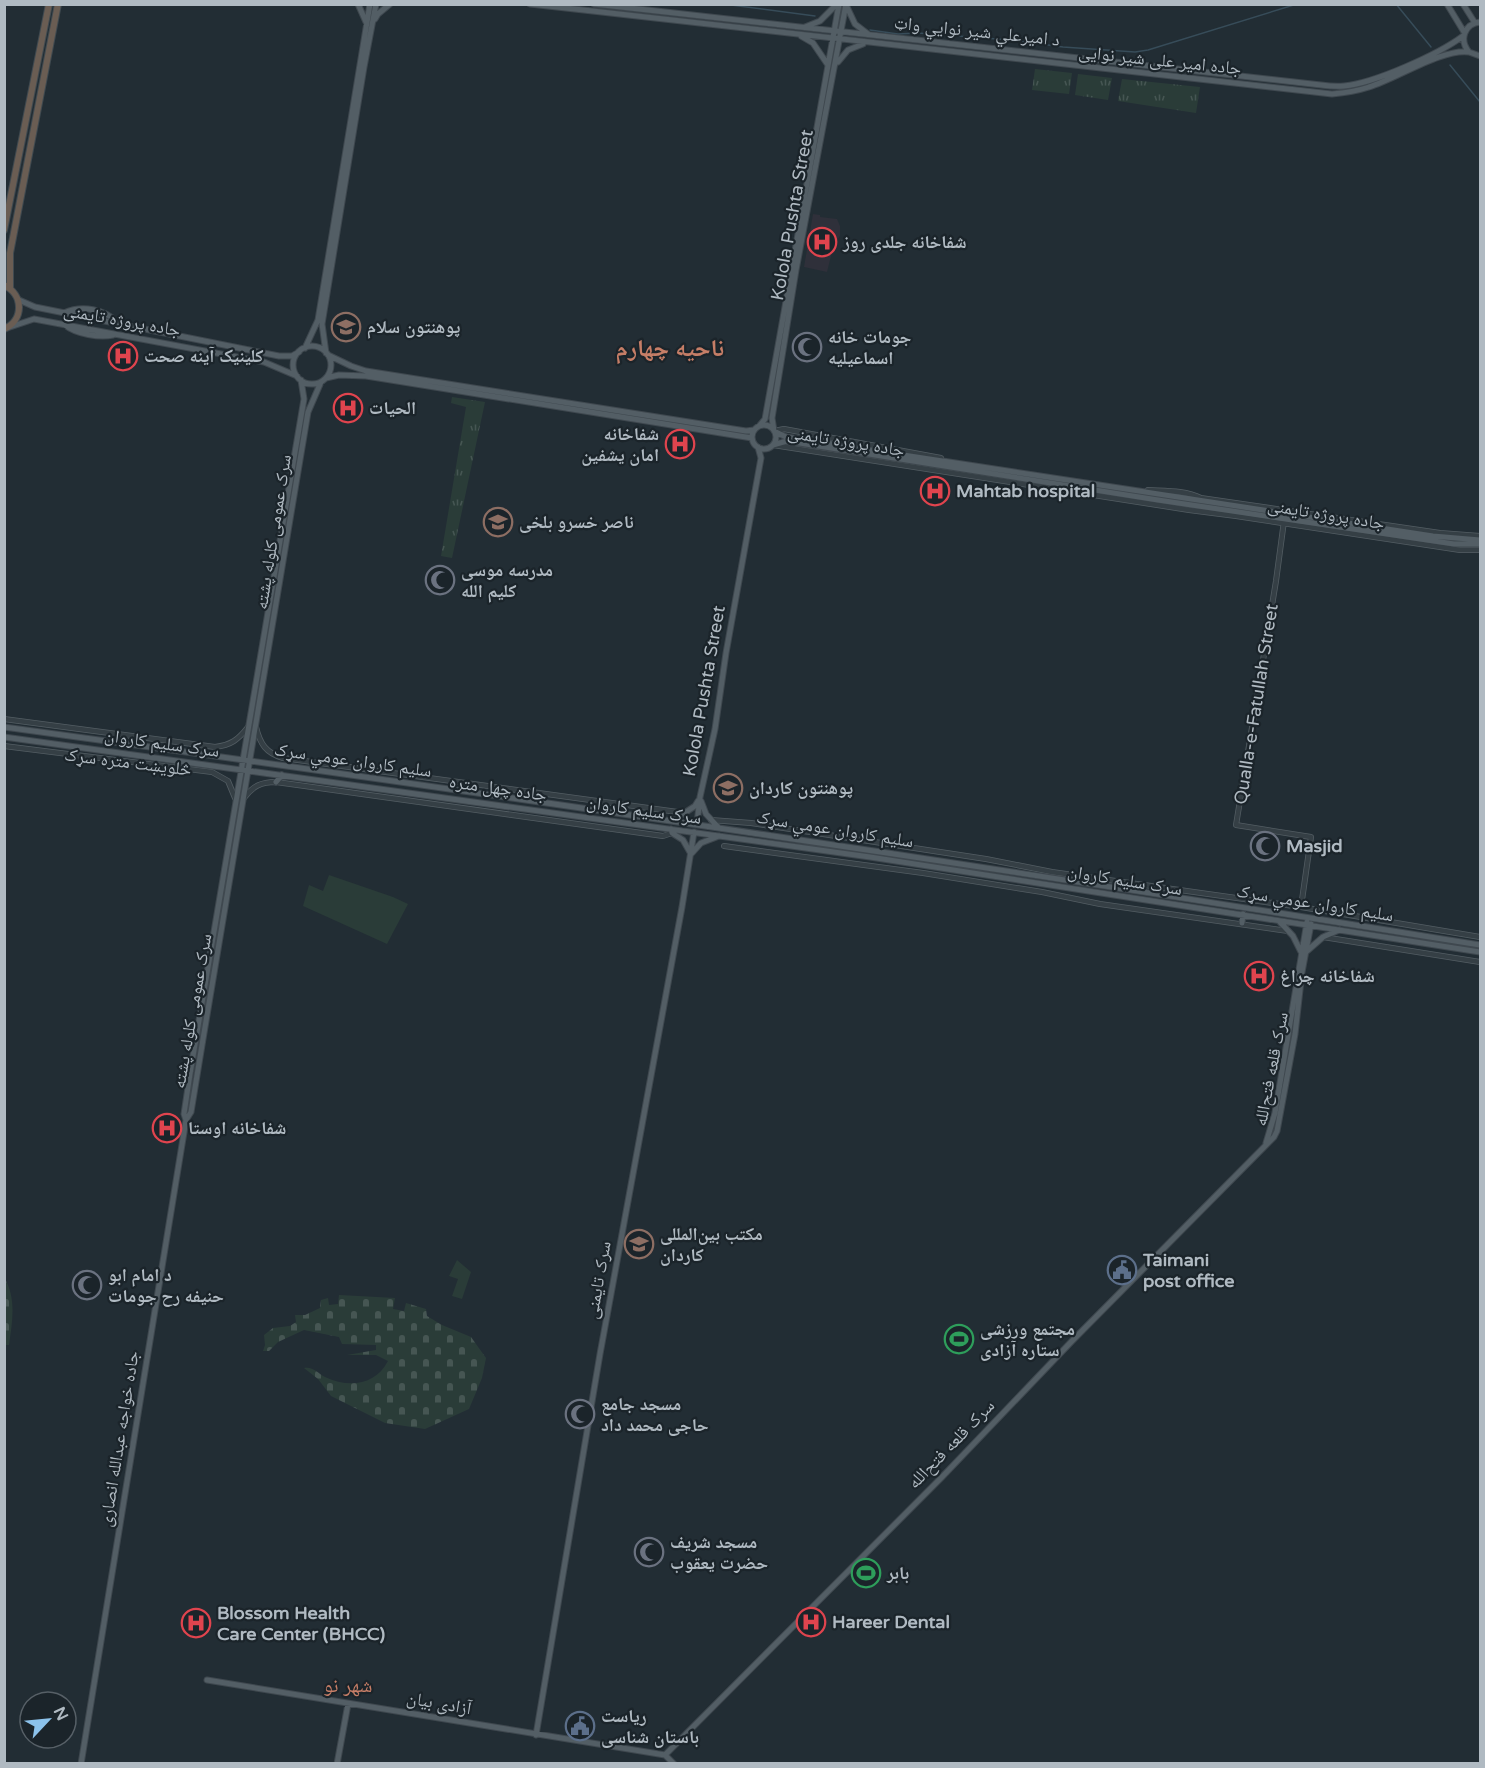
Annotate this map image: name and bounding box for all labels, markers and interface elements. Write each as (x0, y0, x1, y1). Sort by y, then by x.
street label: د امیرعلي شیر نوايي واټ (893, 11, 1061, 54)
street label: جاده امیر علی شیر نوایی (1078, 41, 1242, 79)
street label: Kolola Pushta Street (766, 128, 818, 302)
hospital icon: شفاخانه جلدی روز (806, 226, 838, 258)
place label: شفاخانه جلدی روز (842, 231, 967, 253)
street label: جاده پروژه تایمنی (62, 299, 182, 341)
school or university icon: پوهنتون سلام (330, 311, 362, 343)
place label: پوهنتون سلام (367, 316, 460, 339)
place label: جومات خانه اسماعيليه (828, 326, 912, 369)
mosque icon: جومات خانه اسماعيليه (791, 331, 823, 363)
district label: ناحیه چهارم (616, 334, 724, 365)
hospital icon: کلینیک آینه صحت (107, 340, 139, 372)
place label: کلینیک آینه صحت (144, 345, 264, 367)
hospital icon: الحیات (332, 392, 364, 424)
place label: الحیات (369, 397, 416, 419)
street label: جاده پروژه تایمنی (786, 421, 906, 461)
place label: شفاخانه امان یشفین (581, 423, 659, 466)
hospital icon: شفاخانه امان یشفین (664, 428, 696, 460)
street label: سرک عمومی کلوله پشته (250, 453, 296, 611)
hospital icon: Mahtab hospital (919, 475, 951, 507)
place label: Mahtab hospital (956, 480, 1095, 502)
street label: جاده پروژه تایمنی (1266, 494, 1386, 534)
school or university icon: ناصر خسرو بلخی (482, 506, 514, 538)
place label: ناصر خسرو بلخی (519, 511, 634, 533)
place label: مدرسه موسی کلیم الله (461, 559, 553, 603)
mosque icon: مدرسه موسی کلیم الله (424, 564, 456, 596)
street label: Qualla-e-Fatullah Street (1229, 602, 1283, 806)
street label: Kolola Pushta Street (678, 604, 730, 778)
street label: سرک سلیم کاروان (103, 724, 221, 763)
street label: سلیم کاروان عومي سړک (272, 738, 433, 785)
street label: څلویښت متره سړک (63, 743, 193, 781)
street label: جاده چهل متره (448, 770, 548, 806)
school or university icon: پوهنتون کاردان (712, 772, 744, 804)
place label: پوهنتون کاردان (749, 777, 853, 799)
street label: سرک سلیم کاروان (585, 791, 703, 830)
street label: سلیم کاروان عومي سړک (754, 806, 915, 856)
mosque icon: Masjid (1249, 830, 1281, 862)
place label: Masjid (1286, 835, 1343, 857)
street label: سرک سلیم کاروان (1066, 860, 1184, 901)
street label: سلیم کاروان عومي سړک (1234, 880, 1395, 930)
street label: سرک عمومی کلوله پشته (168, 932, 217, 1090)
hospital icon: شفاخانه چراغ (1243, 960, 1275, 992)
place label: شفاخانه چراغ (1280, 965, 1375, 987)
street label: سرک قلعه فتح‌الله (1249, 1010, 1294, 1128)
hospital icon: شفاخانه اوستا (151, 1112, 183, 1144)
place label: شفاخانه اوستا (188, 1117, 286, 1139)
place label: مکتب بین‌المللی کاردان (660, 1223, 763, 1266)
school or university icon: مکتب بین‌المللی کاردان (623, 1228, 655, 1260)
street label: سرک تایمنی (580, 1239, 616, 1321)
place label: Taimani post office (1142, 1249, 1235, 1292)
public building icon: Taimani post office (1106, 1254, 1138, 1286)
place label: د امام ابو حنیفه رح جومات (108, 1264, 224, 1307)
mosque icon: د امام ابو حنیفه رح جومات (71, 1269, 103, 1301)
place label: مجتمع ورزشی ستاره آزادی (980, 1318, 1075, 1361)
sports icon: مجتمع ورزشی ستاره آزادی (943, 1323, 975, 1355)
street label: جاده خواجه عبدالله انصاری (94, 1349, 144, 1529)
place label: مسجد جامع حاجی محمد داد (601, 1393, 709, 1436)
street label: سرک قلعه فتح‌الله (903, 1395, 1000, 1494)
mosque icon: مسجد جامع حاجی محمد داد (564, 1398, 596, 1430)
place label: مسجد شریف حضرت یعقوب (670, 1531, 768, 1574)
mosque icon: مسجد شریف حضرت یعقوب (633, 1536, 665, 1568)
sports icon: بابر (850, 1557, 882, 1589)
place label: بابر (886, 1562, 909, 1584)
place label: Blossom Health Care Center (BHCC) (217, 1602, 385, 1645)
hospital icon: Hareer Dental (795, 1606, 827, 1638)
hospital icon: Blossom Health Care Center (BHCC) (180, 1607, 212, 1639)
place label: Hareer Dental (832, 1611, 950, 1633)
district label: شهر نو (324, 1674, 372, 1698)
street label: آزادی بیان (405, 1686, 473, 1720)
north arrow (18, 1690, 78, 1750)
text: N (49, 1704, 72, 1724)
place label: ریاست باستان شناسی (601, 1705, 699, 1748)
public building icon: ریاست باستان شناسی (564, 1710, 596, 1742)

